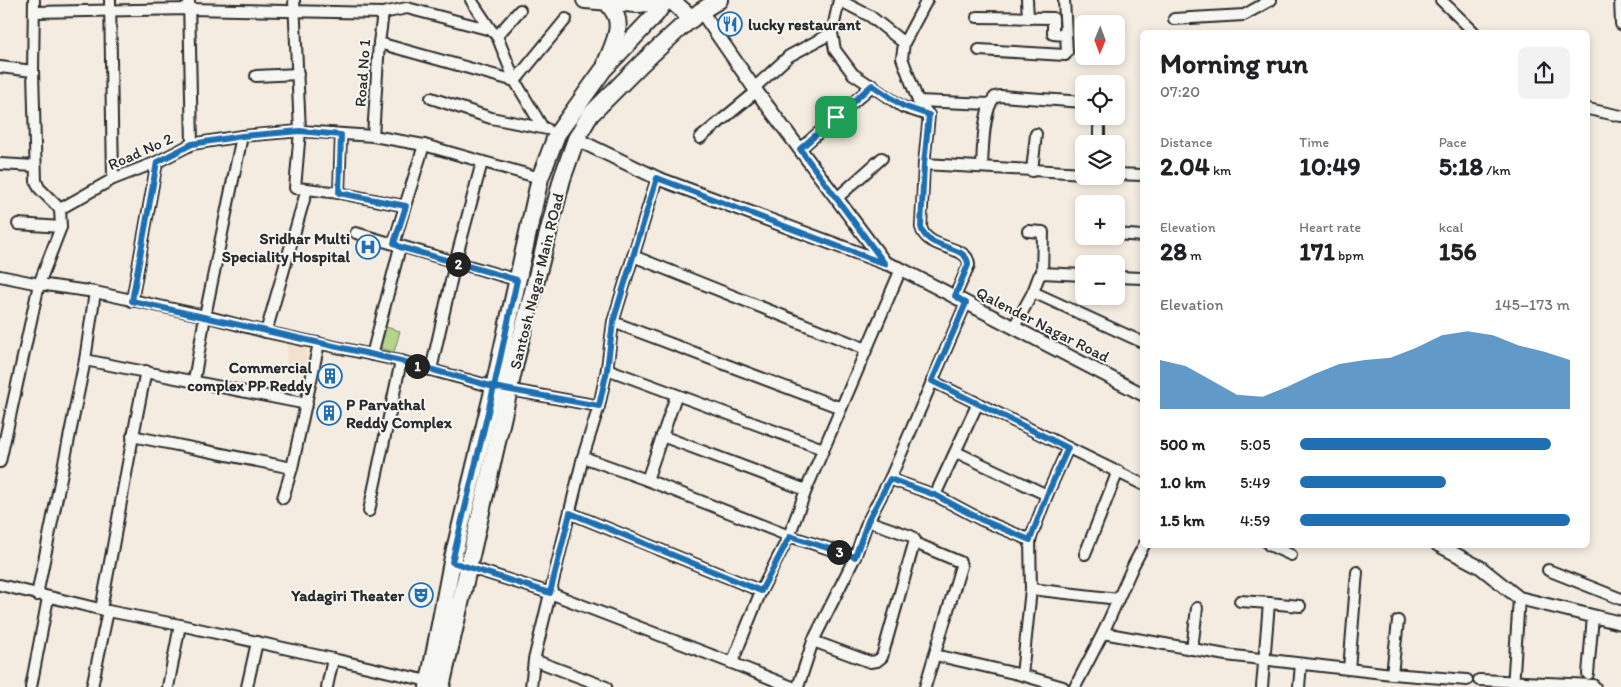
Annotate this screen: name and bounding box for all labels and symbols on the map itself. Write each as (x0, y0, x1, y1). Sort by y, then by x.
restaurant icon: lucky restaurant (717, 11, 743, 37)
place label: lucky restaurant (748, 15, 861, 35)
north arrow (1075, 15, 1125, 65)
street label: Road No 1 (351, 38, 374, 108)
pin (815, 96, 857, 138)
street label: Road No 2 (105, 129, 176, 174)
street label: Santosh Nagar Main ROad (505, 191, 568, 371)
place label: Sridhar Multi Speciality Hospital (222, 229, 350, 267)
hospital icon: Sridhar Multi Speciality Hospital (355, 234, 381, 260)
pin: 2 (446, 252, 470, 276)
street label: Qalender Nagar Road (973, 283, 1113, 366)
pin: 1 (404, 354, 430, 378)
place label: Commercial complex PP Reddy (187, 358, 312, 396)
building icon: Commercial complex PP Reddy (317, 363, 343, 389)
place label: P Parvathal Reddy Complex (346, 395, 453, 433)
building icon: P Parvathal Reddy Complex (316, 400, 342, 426)
pin: 3 (826, 540, 852, 564)
theatre icon: Yadagiri Theater (408, 582, 434, 608)
place label: Yadagiri Theater (290, 586, 405, 606)

